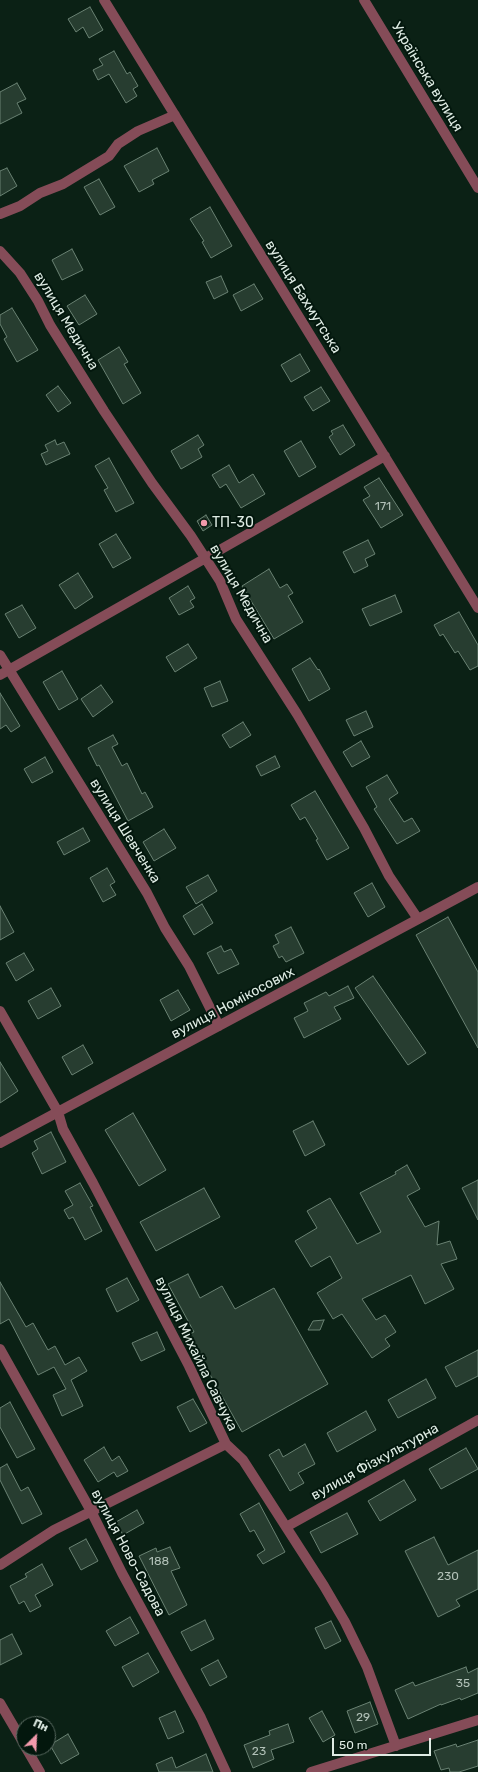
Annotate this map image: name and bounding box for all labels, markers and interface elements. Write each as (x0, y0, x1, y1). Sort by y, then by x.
street label: Українська вулиця (388, 19, 466, 135)
street label: вулиця Бахмутська (261, 237, 345, 357)
street label: вулиця Медична (30, 269, 102, 373)
house number: 171 (375, 500, 391, 514)
place label: ТП-30 (212, 515, 254, 531)
marker: ТП-30 (199, 518, 209, 528)
street label: вулиця Медична (206, 542, 276, 646)
street label: вулиця Шевченка (86, 776, 164, 886)
street label: вулиця Номікосових (168, 963, 298, 1043)
street label: вулиця Михайла Савчука (151, 1274, 241, 1434)
street label: вулиця Фізкультурна (308, 1420, 442, 1504)
street label: вулиця Ново-Садова (87, 1487, 169, 1619)
house number: 188 (149, 1555, 169, 1569)
house number: 230 (437, 1570, 459, 1584)
house number: 35 (456, 1677, 470, 1691)
house number: 29 (356, 1711, 370, 1725)
north arrow (16, 1716, 56, 1756)
text: Пн (31, 1716, 50, 1735)
scale bar (334, 1730, 433, 1756)
text: 50 m (339, 1738, 367, 1752)
house number: 23 (252, 1745, 266, 1759)

